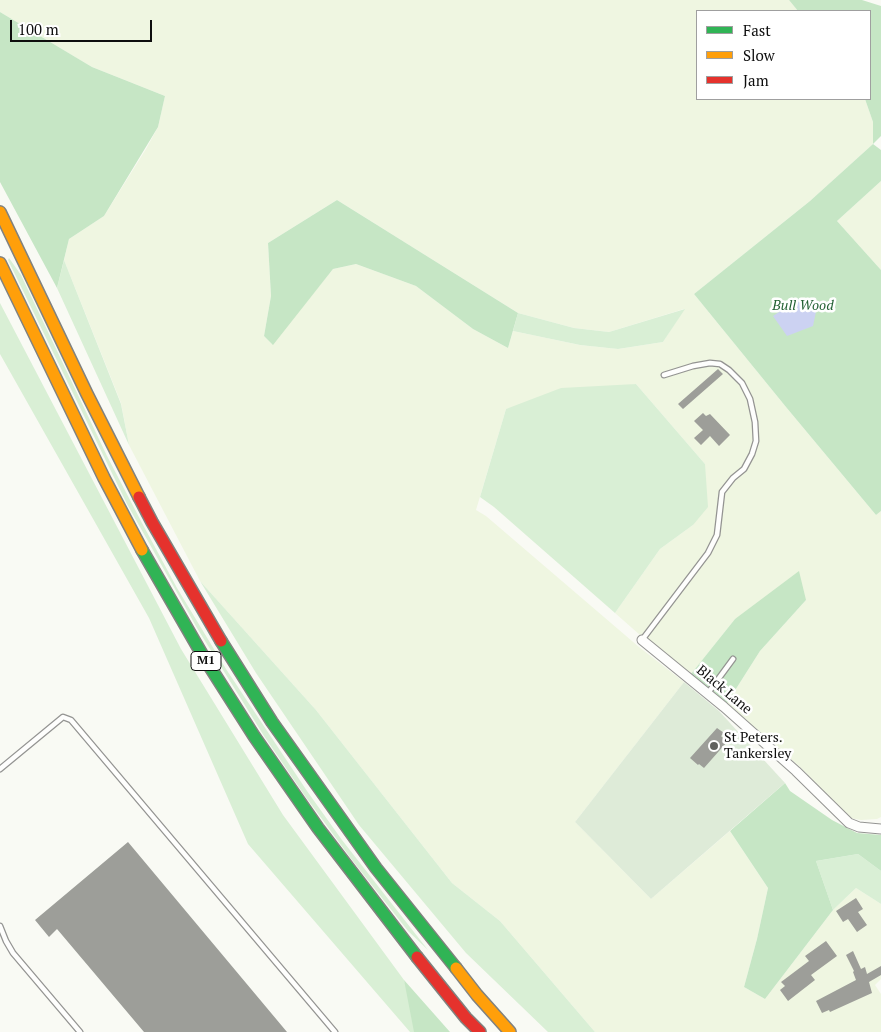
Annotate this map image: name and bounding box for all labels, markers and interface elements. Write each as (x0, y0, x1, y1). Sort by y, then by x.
scale bar (12, 10, 155, 42)
legend (696, 10, 871, 100)
text: 100 m (18, 19, 59, 39)
text: Fast (743, 20, 771, 40)
text: Slow (743, 45, 775, 65)
text: Jam (743, 70, 769, 90)
park label: Bull Wood (772, 298, 834, 314)
road number: M1 (191, 651, 221, 670)
street label: Black Lane (693, 662, 755, 718)
place label: St Peters. Tankersley (724, 730, 791, 762)
marker: St Peters. Tankersley (708, 740, 720, 752)

